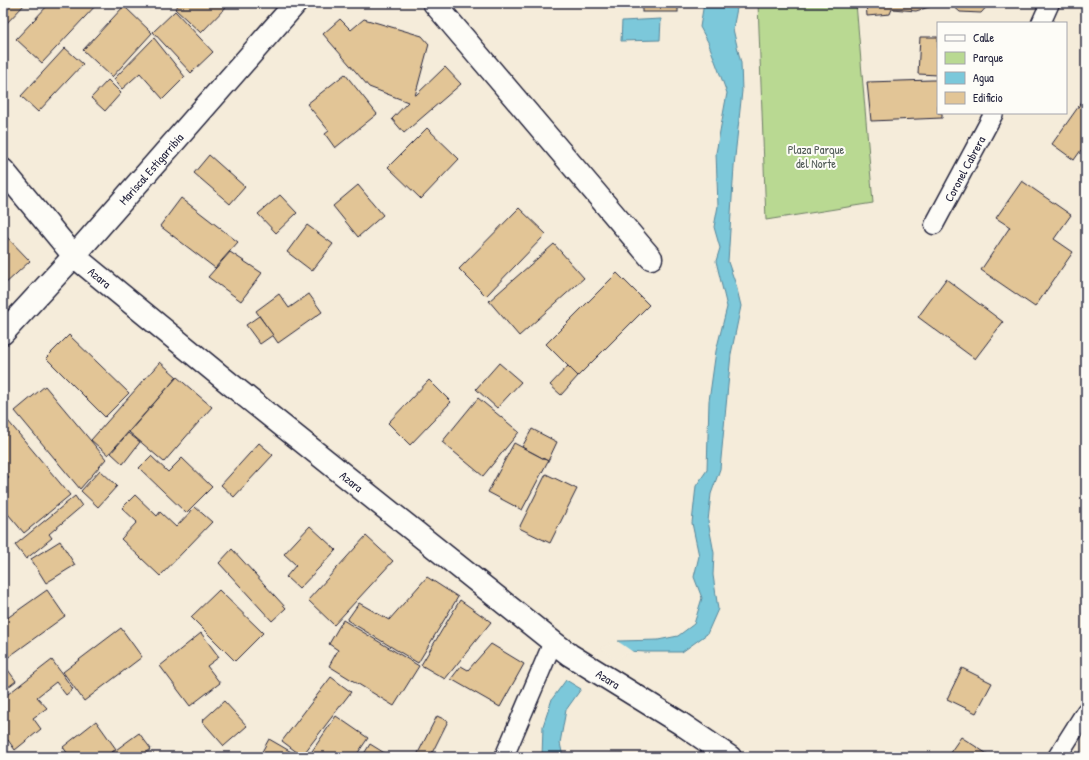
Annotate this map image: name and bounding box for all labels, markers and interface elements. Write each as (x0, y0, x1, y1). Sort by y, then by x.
legend (937, 22, 1067, 114)
text: Calle (973, 29, 994, 46)
text: Parque (973, 49, 1003, 66)
text: Agua (973, 69, 994, 86)
text: Edificio (973, 89, 1003, 106)
street label: Mariscal Estigarribia (115, 129, 187, 208)
street label: Coronel Cabrera (940, 133, 989, 204)
park label: Plaza Parque del Norte (788, 141, 844, 172)
street label: Azara (85, 263, 115, 292)
street label: Azara (337, 467, 367, 496)
street label: Azara (593, 665, 624, 693)

